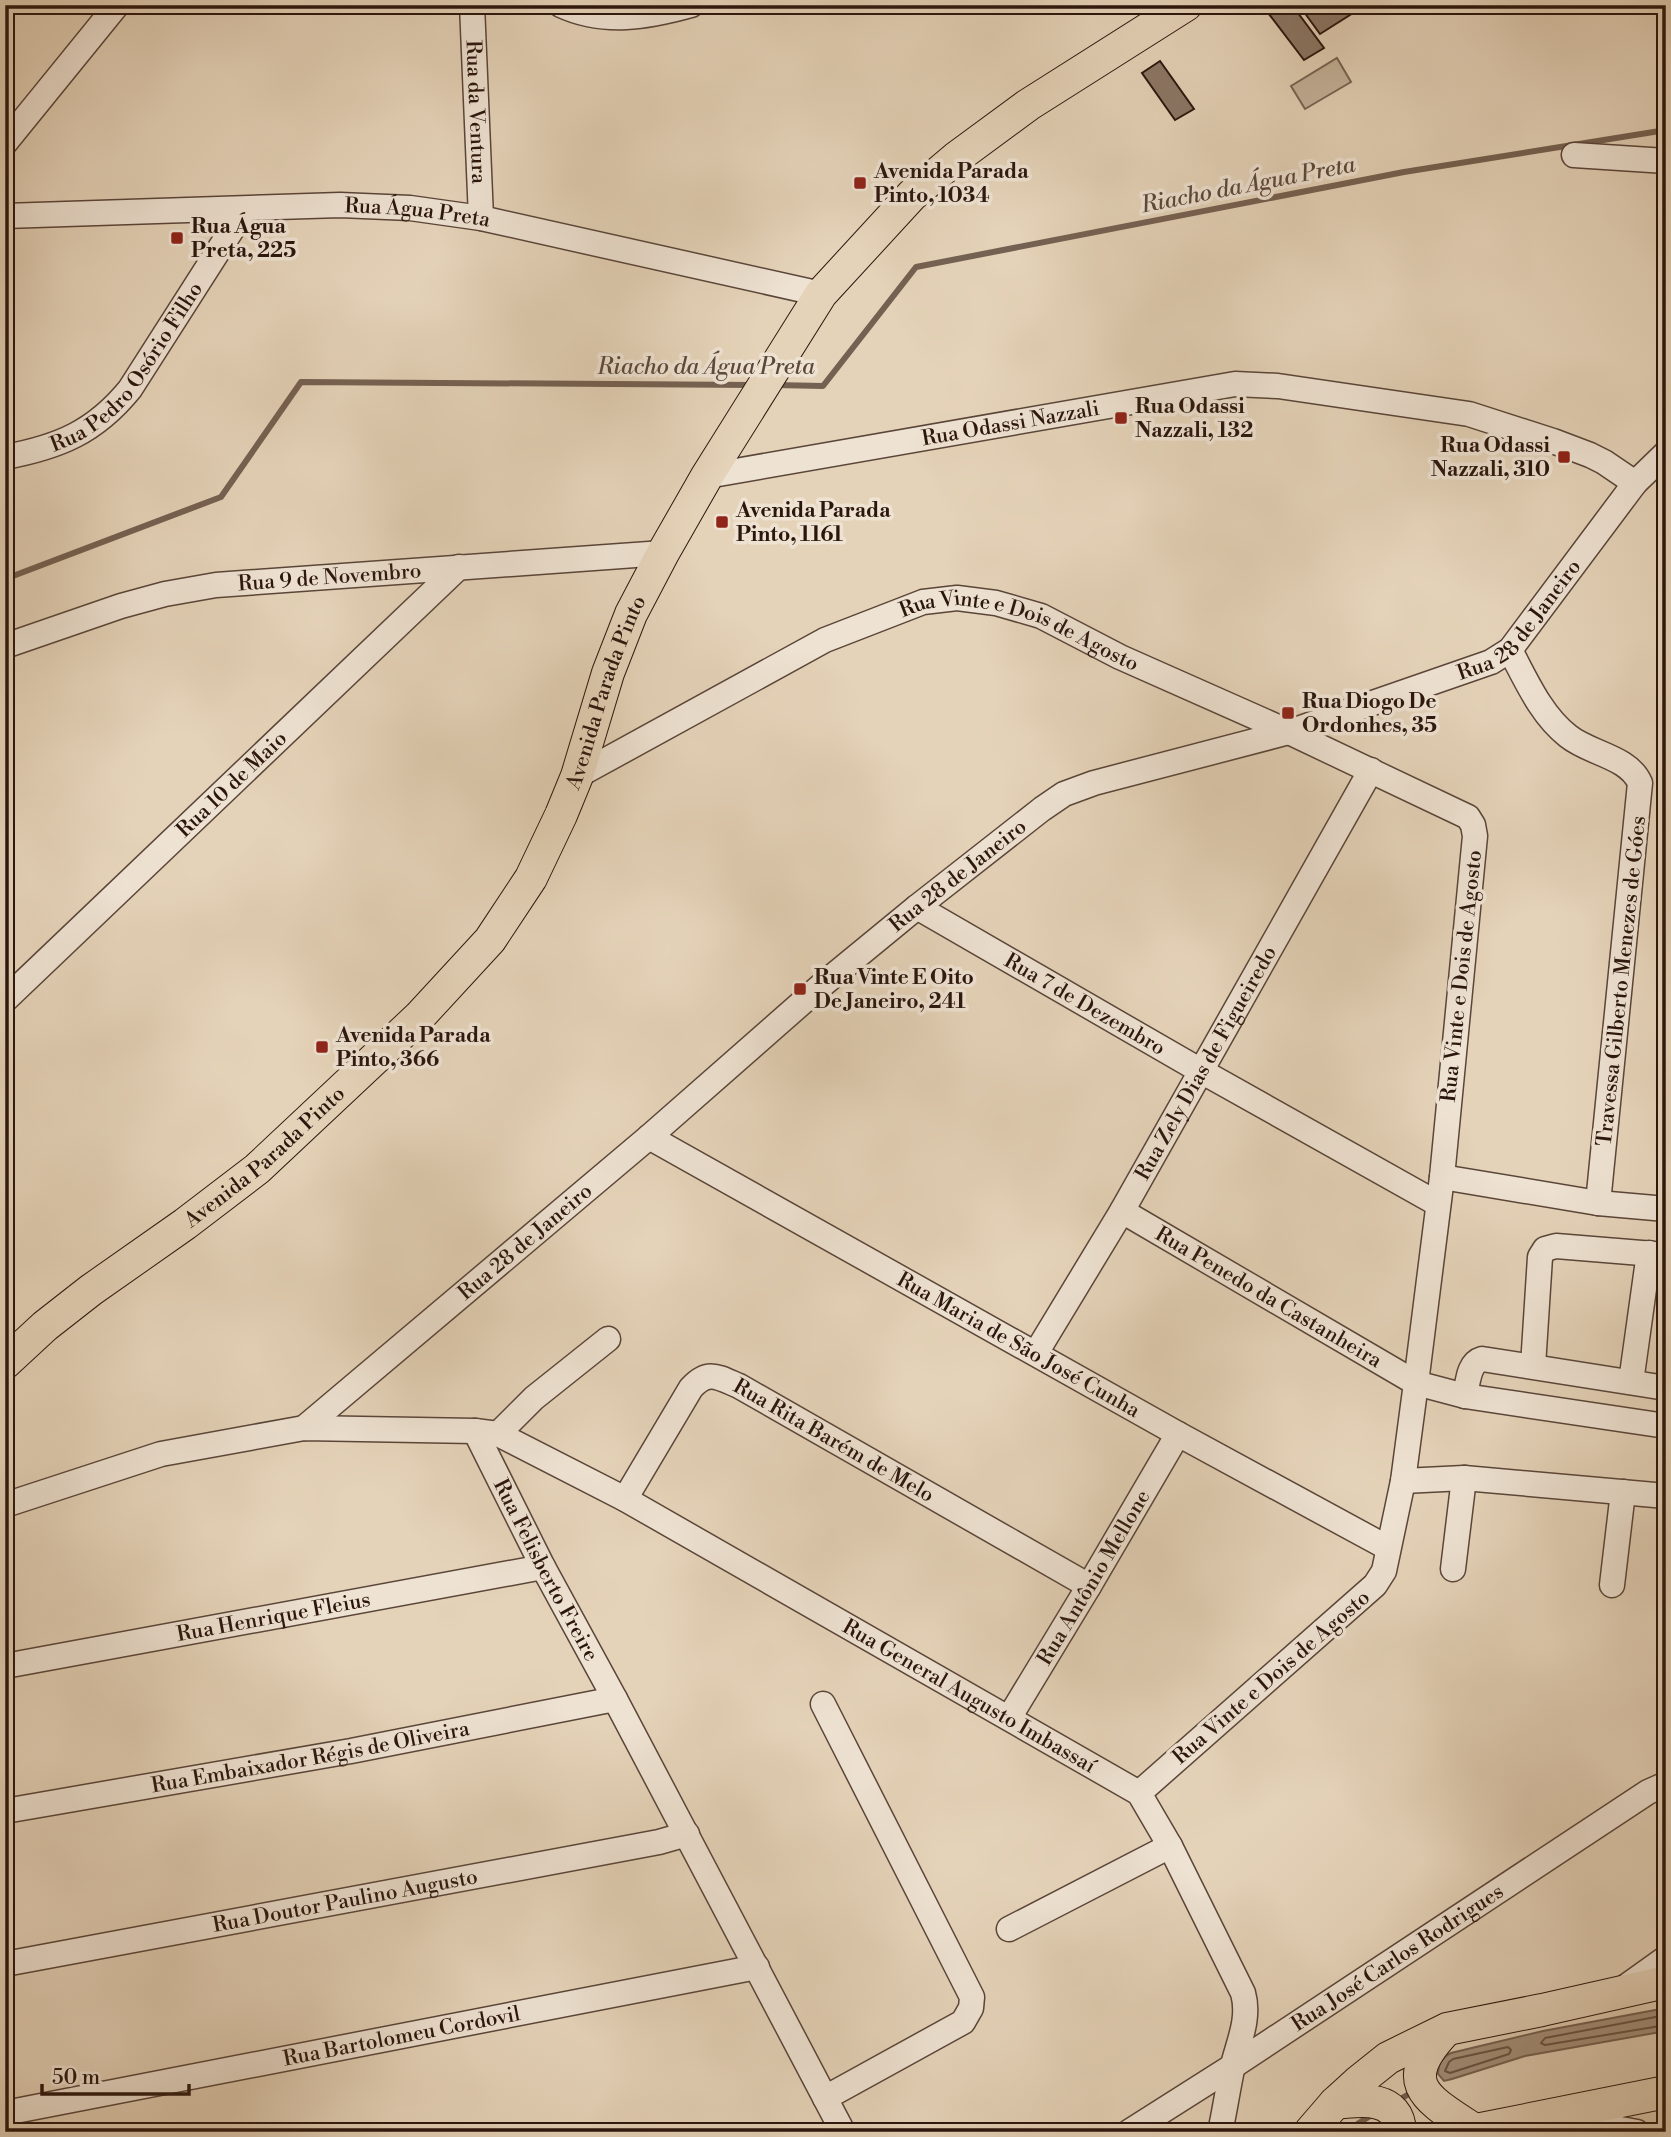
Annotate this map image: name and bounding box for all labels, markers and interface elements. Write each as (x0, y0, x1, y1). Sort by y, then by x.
street label: Rua da Ventura (459, 40, 492, 185)
water label: Riacho da Água Preta (1137, 148, 1358, 220)
place label: Avenida Parada Pinto, 1034 (873, 159, 1029, 209)
marker: Avenida Parada Pinto, 1034 (852, 175, 868, 191)
street label: Rua Água Preta (344, 193, 493, 234)
place label: Rua Água Preta, 225 (191, 212, 296, 264)
marker: Rua Água Preta, 225 (169, 230, 185, 246)
street label: Rua Pedro Osório Filho (47, 277, 209, 459)
water label: Riacho da Água Preta (596, 350, 815, 381)
place label: Rua Odassi Nazzali, 132 (1135, 394, 1253, 444)
street label: Rua Odassi Nazzali (920, 396, 1102, 452)
marker: Rua Odassi Nazzali, 132 (1113, 410, 1129, 426)
place label: Rua Odassi Nazzali, 310 (1431, 433, 1550, 483)
marker: Rua Odassi Nazzali, 310 (1556, 449, 1572, 465)
place label: Avenida Parada Pinto, 1161 (735, 498, 891, 548)
marker: Avenida Parada Pinto, 1161 (714, 514, 730, 530)
street label: Rua 28 de Janeiro (1454, 555, 1587, 687)
street label: Rua 9 de Novembro (237, 558, 422, 597)
street label: Rua Vinte e Dois de Agosto (896, 586, 1143, 678)
street label: Avenida Parada Pinto (560, 591, 652, 795)
place label: Rua Diogo De Ordonhes, 35 (1302, 689, 1437, 739)
marker: Rua Diogo De Ordonhes, 35 (1280, 705, 1296, 721)
street label: Rua 10 de Maio (171, 726, 293, 843)
street label: Rua 28 de Janeiro (884, 814, 1032, 938)
street label: Travessa Gilberto Menezes de Góes (1592, 815, 1652, 1148)
street label: Rua Vinte e Dois de Agosto (1436, 849, 1488, 1103)
street label: Rua Zely Dias de Figueiredo (1130, 942, 1283, 1185)
street label: Rua 7 de Dezembro (999, 948, 1170, 1062)
place label: Rua Vinte E Oito De Janeiro, 241 (814, 965, 974, 1015)
marker: Rua Vinte E Oito De Janeiro, 241 (792, 981, 808, 997)
place label: Avenida Parada Pinto, 366 (335, 1023, 491, 1073)
marker: Avenida Parada Pinto, 366 (314, 1039, 330, 1055)
street label: Avenida Parada Pinto (179, 1081, 351, 1234)
street label: Rua 28 de Janeiro (453, 1178, 598, 1306)
street label: Rua Penedo da Castanheira (1150, 1221, 1387, 1374)
street label: Rua Maria de São José Cunha (892, 1267, 1145, 1424)
street label: Rua Rita Barém de Melo (728, 1373, 938, 1509)
street label: Rua Felisberto Freire (487, 1475, 604, 1666)
street label: Rua Antônio Mellone (1032, 1485, 1156, 1670)
street label: Rua Vinte e Dois de Agosto (1168, 1585, 1376, 1771)
street label: Rua Henrique Fleius (175, 1587, 373, 1648)
street label: Rua General Augusto Imbassaí (837, 1614, 1101, 1780)
street label: Rua Embaixador Régis de Oliveira (149, 1716, 472, 1799)
street label: Rua Doutor Paulino Augusto (211, 1864, 480, 1939)
street label: Rua José Carlos Rodrigues (1287, 1879, 1509, 2038)
street label: Rua Bartolomeu Cordovil (281, 2001, 523, 2073)
scale bar (42, 2053, 189, 2097)
text: 50 m (52, 2065, 100, 2091)

